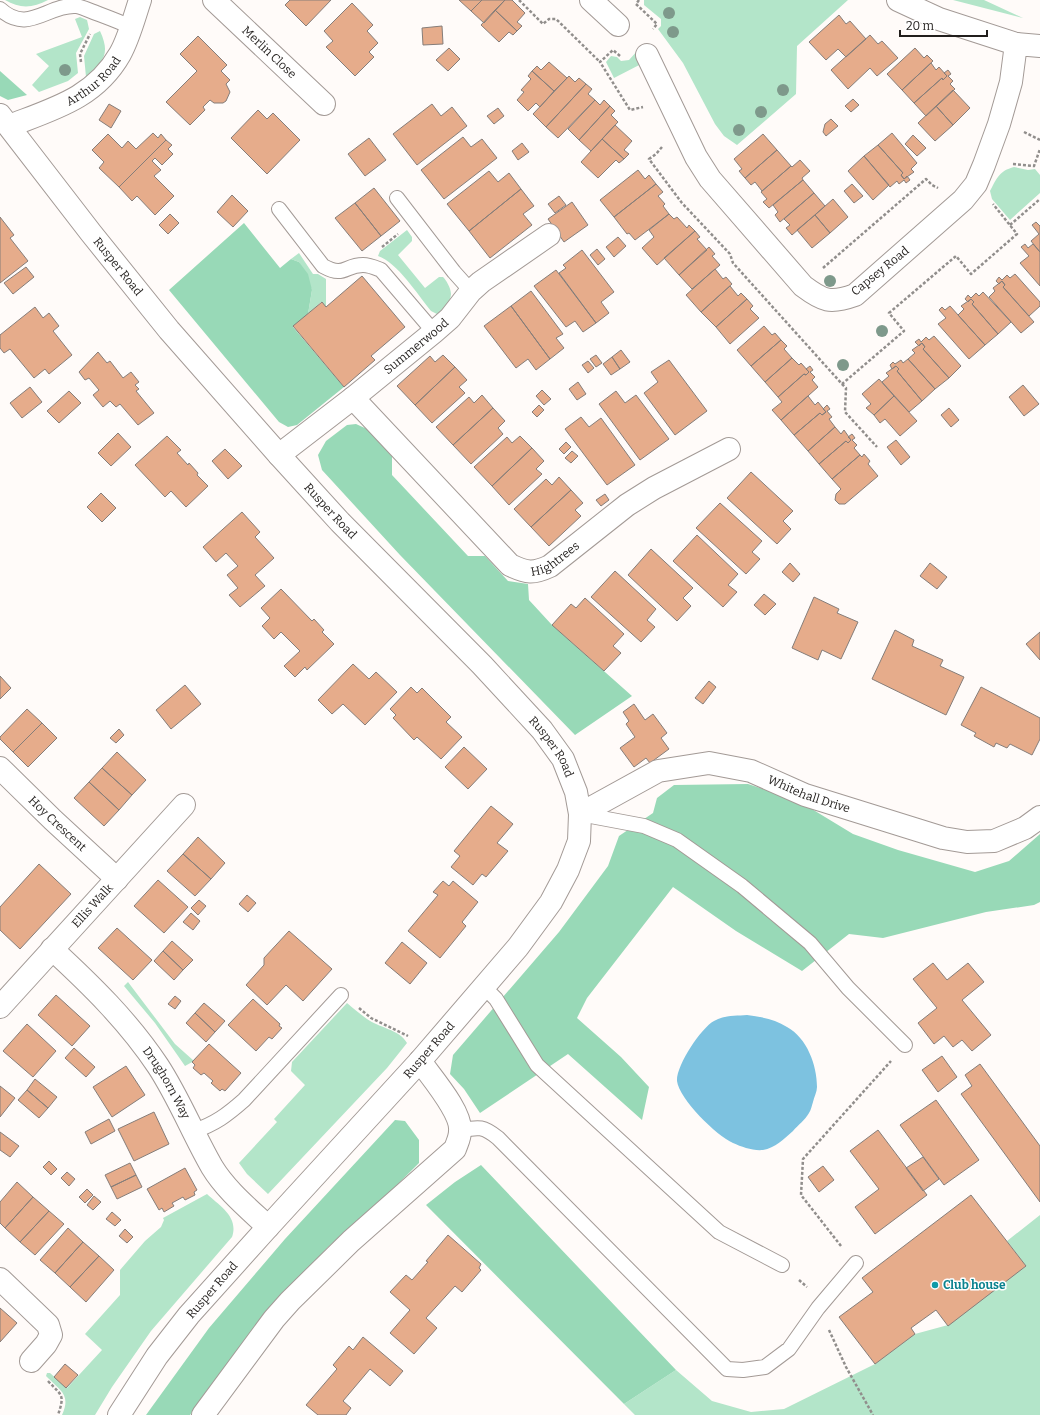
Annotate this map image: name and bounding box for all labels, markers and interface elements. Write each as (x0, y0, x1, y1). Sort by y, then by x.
scale bar (900, 12, 987, 38)
text: 20 m (906, 19, 935, 33)
street label: Merlin Close (239, 23, 299, 81)
street label: Arthur Road (64, 54, 124, 109)
street label: Rusper Road (90, 235, 146, 298)
street label: Capsey Road (848, 243, 912, 299)
street label: Summerwood (381, 316, 451, 377)
street label: Rusper Road (301, 480, 360, 542)
street label: Hightrees (530, 538, 582, 579)
street label: Rusper Road (526, 714, 576, 779)
street label: Whitehall Drive (766, 772, 852, 816)
street label: Hoy Crescent (26, 793, 90, 855)
street label: Ellis Walk (69, 881, 116, 930)
street label: Rusper Road (401, 1019, 457, 1081)
street label: Drughorn Way (140, 1044, 193, 1122)
street label: Rusper Road (184, 1259, 240, 1321)
place label: Club house (943, 1278, 1006, 1292)
marker: Club house (930, 1280, 940, 1290)

